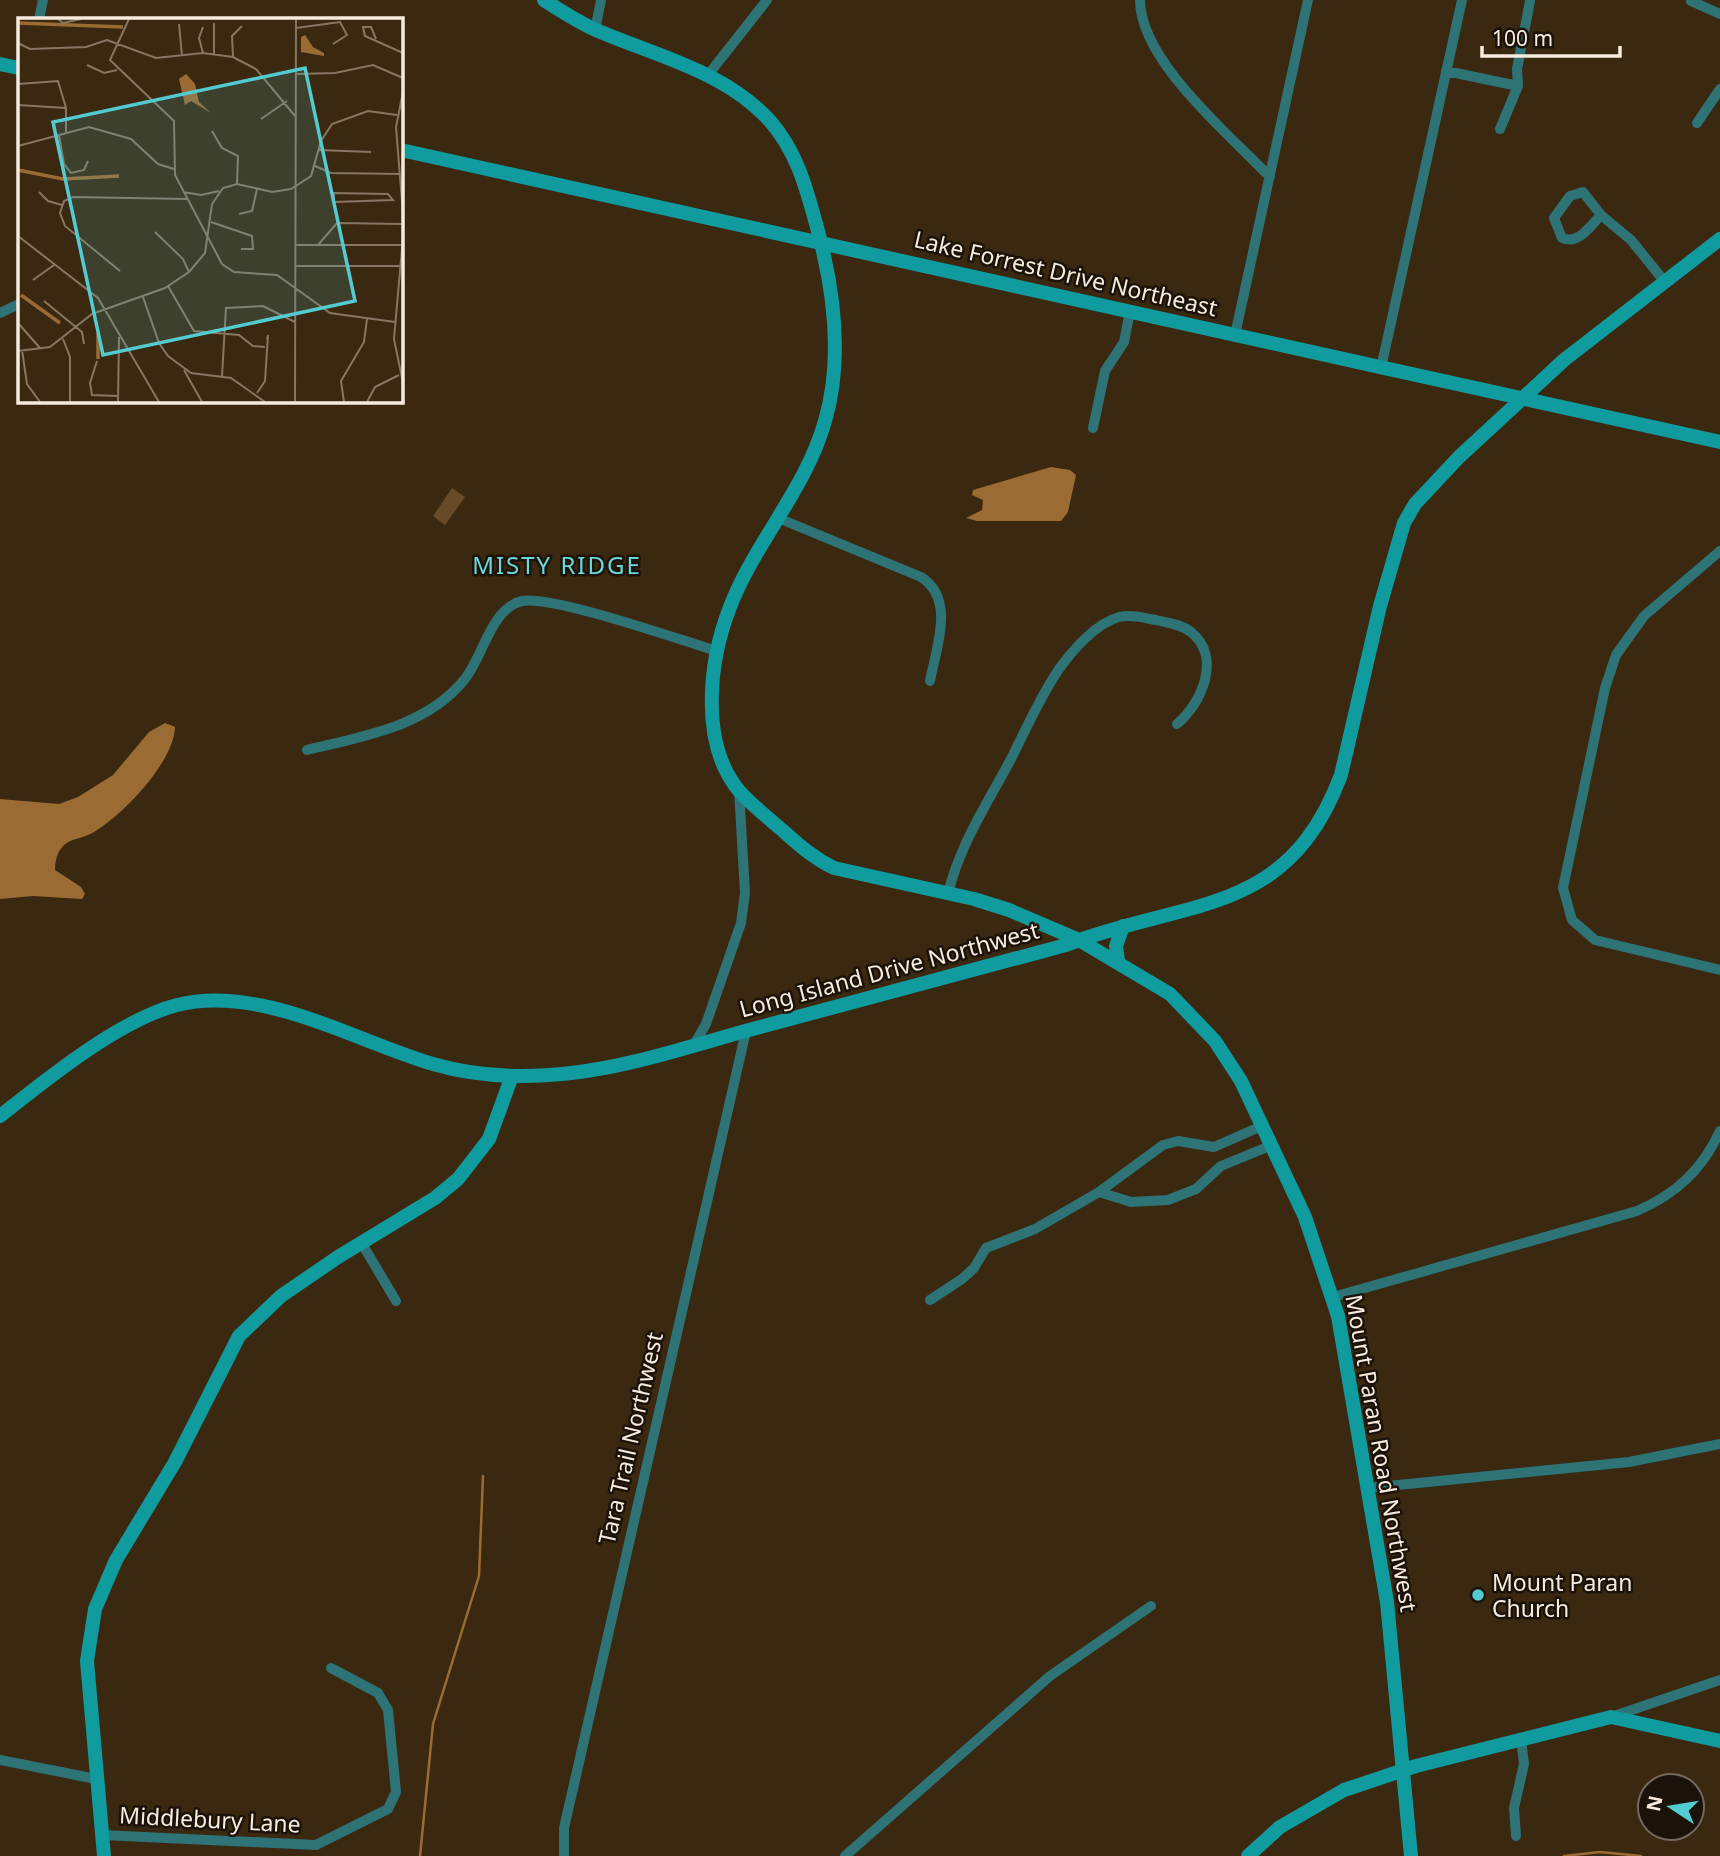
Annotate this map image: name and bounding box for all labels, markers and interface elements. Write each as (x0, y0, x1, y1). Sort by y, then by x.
scale bar (1482, 14, 1620, 58)
inset map (18, 18, 402, 402)
text: 100 m (1492, 24, 1553, 52)
street label: Lake Forrest Drive Northeast (911, 223, 1221, 323)
district label: MISTY RIDGE (472, 548, 642, 581)
street label: Long Island Drive Northwest (736, 914, 1042, 1024)
street label: Mount Paran Road Northwest (1338, 1292, 1426, 1614)
street label: Tara Trail Northwest (590, 1329, 670, 1547)
place label: Mount Paran Church (1492, 1566, 1632, 1624)
marker: Mount Paran Church (1470, 1587, 1486, 1603)
north arrow (1636, 1772, 1706, 1842)
text: N (1640, 1793, 1669, 1814)
street label: Middlebury Lane (118, 1798, 302, 1840)

